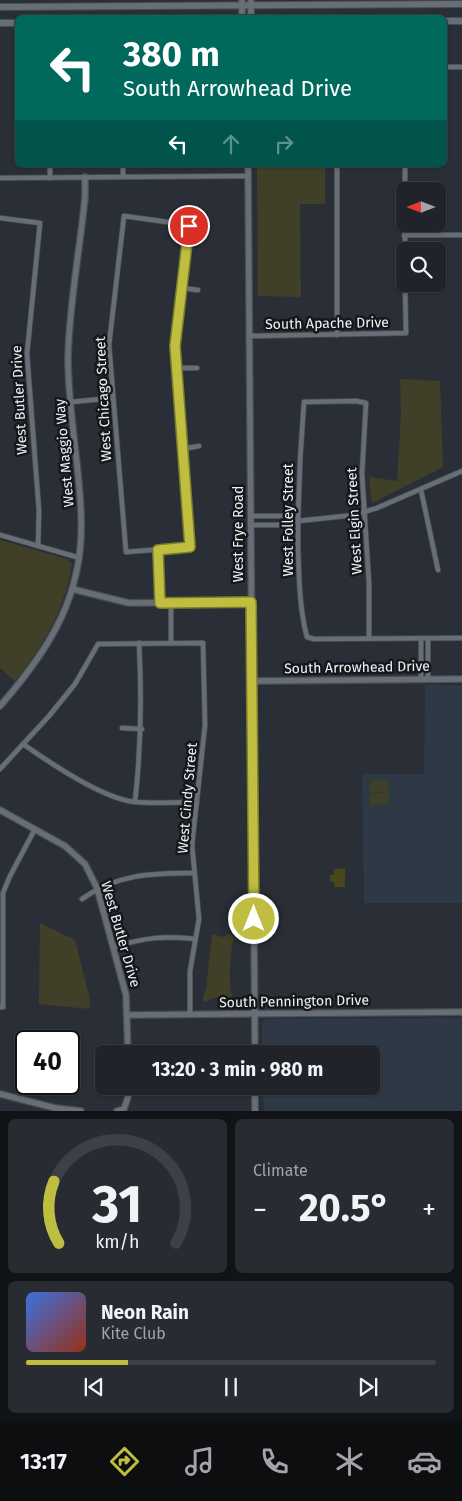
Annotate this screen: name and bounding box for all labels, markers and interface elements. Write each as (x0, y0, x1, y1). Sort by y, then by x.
text: 380 m (123, 33, 220, 75)
icon: left (40, 35, 105, 100)
text: South Arrowhead Drive (123, 75, 352, 102)
icon: left (164, 130, 192, 158)
icon: ahead (217, 130, 245, 158)
icon: right (270, 130, 298, 158)
north arrow (396, 182, 446, 232)
map controls (396, 182, 446, 292)
pin (168, 205, 210, 247)
icon: arrive (175, 212, 203, 240)
button: search (396, 242, 446, 292)
street label: South Apache Drive (265, 314, 389, 333)
street label: West Chicago Street (92, 335, 115, 462)
street label: West Butler Drive (8, 345, 31, 455)
street label: West Maggio Way (51, 398, 78, 508)
street label: West Folley Street (280, 462, 297, 577)
street label: West Elgin Street (343, 466, 366, 575)
street label: West Frye Road (230, 486, 247, 582)
street label: South Arrowhead Drive (284, 658, 430, 677)
street label: West Cindy Street (174, 741, 201, 854)
street label: West Butler Drive (97, 879, 144, 989)
position arrow (227, 892, 279, 944)
street label: South Pennington Drive (219, 992, 369, 1011)
speed limit sign: 40 (15, 1030, 80, 1095)
text: 13:20 · 3 min · 980 m (152, 1058, 323, 1081)
text: Climate (253, 1161, 308, 1180)
text: 31 (91, 1173, 143, 1236)
text: 20.5° (299, 1185, 390, 1231)
text: − (253, 1193, 267, 1226)
text: + (422, 1193, 436, 1226)
text: km/h (95, 1231, 140, 1253)
text: Neon Rain (101, 1301, 189, 1324)
text: Kite Club (101, 1324, 166, 1343)
icon: previous (80, 1373, 108, 1401)
icon: pause (217, 1373, 245, 1401)
icon: next (354, 1373, 382, 1401)
icon: directions (107, 1444, 142, 1479)
icon: music (182, 1444, 217, 1479)
icon: phone (257, 1444, 292, 1479)
icon: climate (332, 1444, 367, 1479)
icon: car (407, 1444, 442, 1479)
text: 13:17 (20, 1448, 67, 1475)

